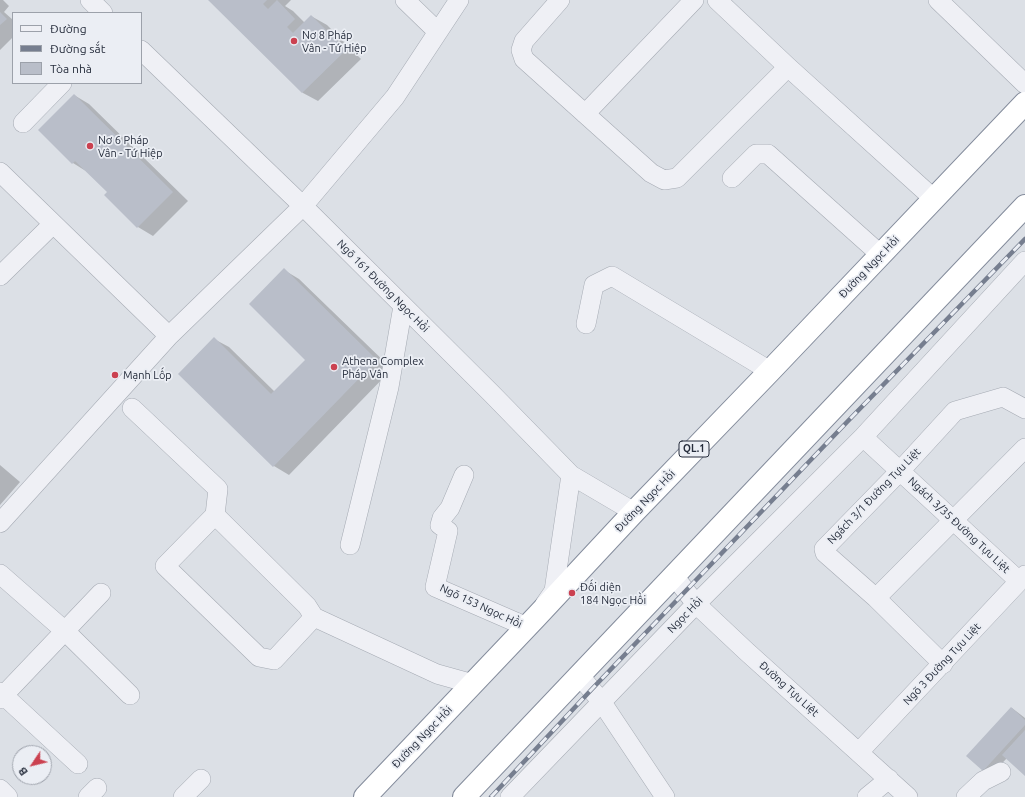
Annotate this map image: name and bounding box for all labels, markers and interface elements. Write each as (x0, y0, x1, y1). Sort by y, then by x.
legend (12, 12, 142, 84)
text: Đường (50, 22, 87, 35)
place label: Nơ 8 Pháp Vân - Tứ Hiệp (302, 28, 367, 54)
marker: Nơ 8 Pháp Vân - Tứ Hiệp (289, 36, 299, 46)
text: Đường sắt (50, 42, 105, 55)
text: Tòa nhà (50, 62, 92, 75)
place label: Nơ 6 Pháp Vân - Tứ Hiệp (98, 133, 163, 159)
marker: Nơ 6 Pháp Vân - Tứ Hiệp (85, 141, 95, 151)
street label: Đường Ngọc Hồi (836, 233, 902, 301)
street label: Ngõ 161 Đường Ngọc Hồi (334, 237, 432, 335)
place label: Athena Complex Pháp Vân (342, 354, 424, 380)
marker: Athena Complex Pháp Vân (329, 362, 339, 372)
place label: Mạnh Lốp (123, 368, 172, 382)
marker: Mạnh Lốp (110, 370, 120, 380)
road number: QL.1 (679, 441, 709, 457)
street label: Ngách 3/1 Đường Tựu Liệt (825, 445, 923, 547)
street label: Đường Ngọc Hồi (612, 467, 678, 535)
street label: Ngách 3/35 Đường Tựu Liệt (905, 474, 1013, 576)
place label: Đối diện 184 Ngọc Hồi (580, 580, 646, 606)
street label: Ngõ 153 Ngọc Hồi (438, 581, 524, 631)
marker: Đối diện 184 Ngọc Hồi (567, 588, 577, 598)
street label: Ngọc Hồi (665, 594, 705, 636)
street label: Ngõ 3 Đường Tựu Liệt (900, 620, 984, 708)
street label: Đường Tựu Liệt (756, 659, 822, 719)
street label: Đường Ngọc Hồi (389, 703, 455, 771)
north arrow (12, 745, 52, 785)
text: B (16, 765, 30, 778)

